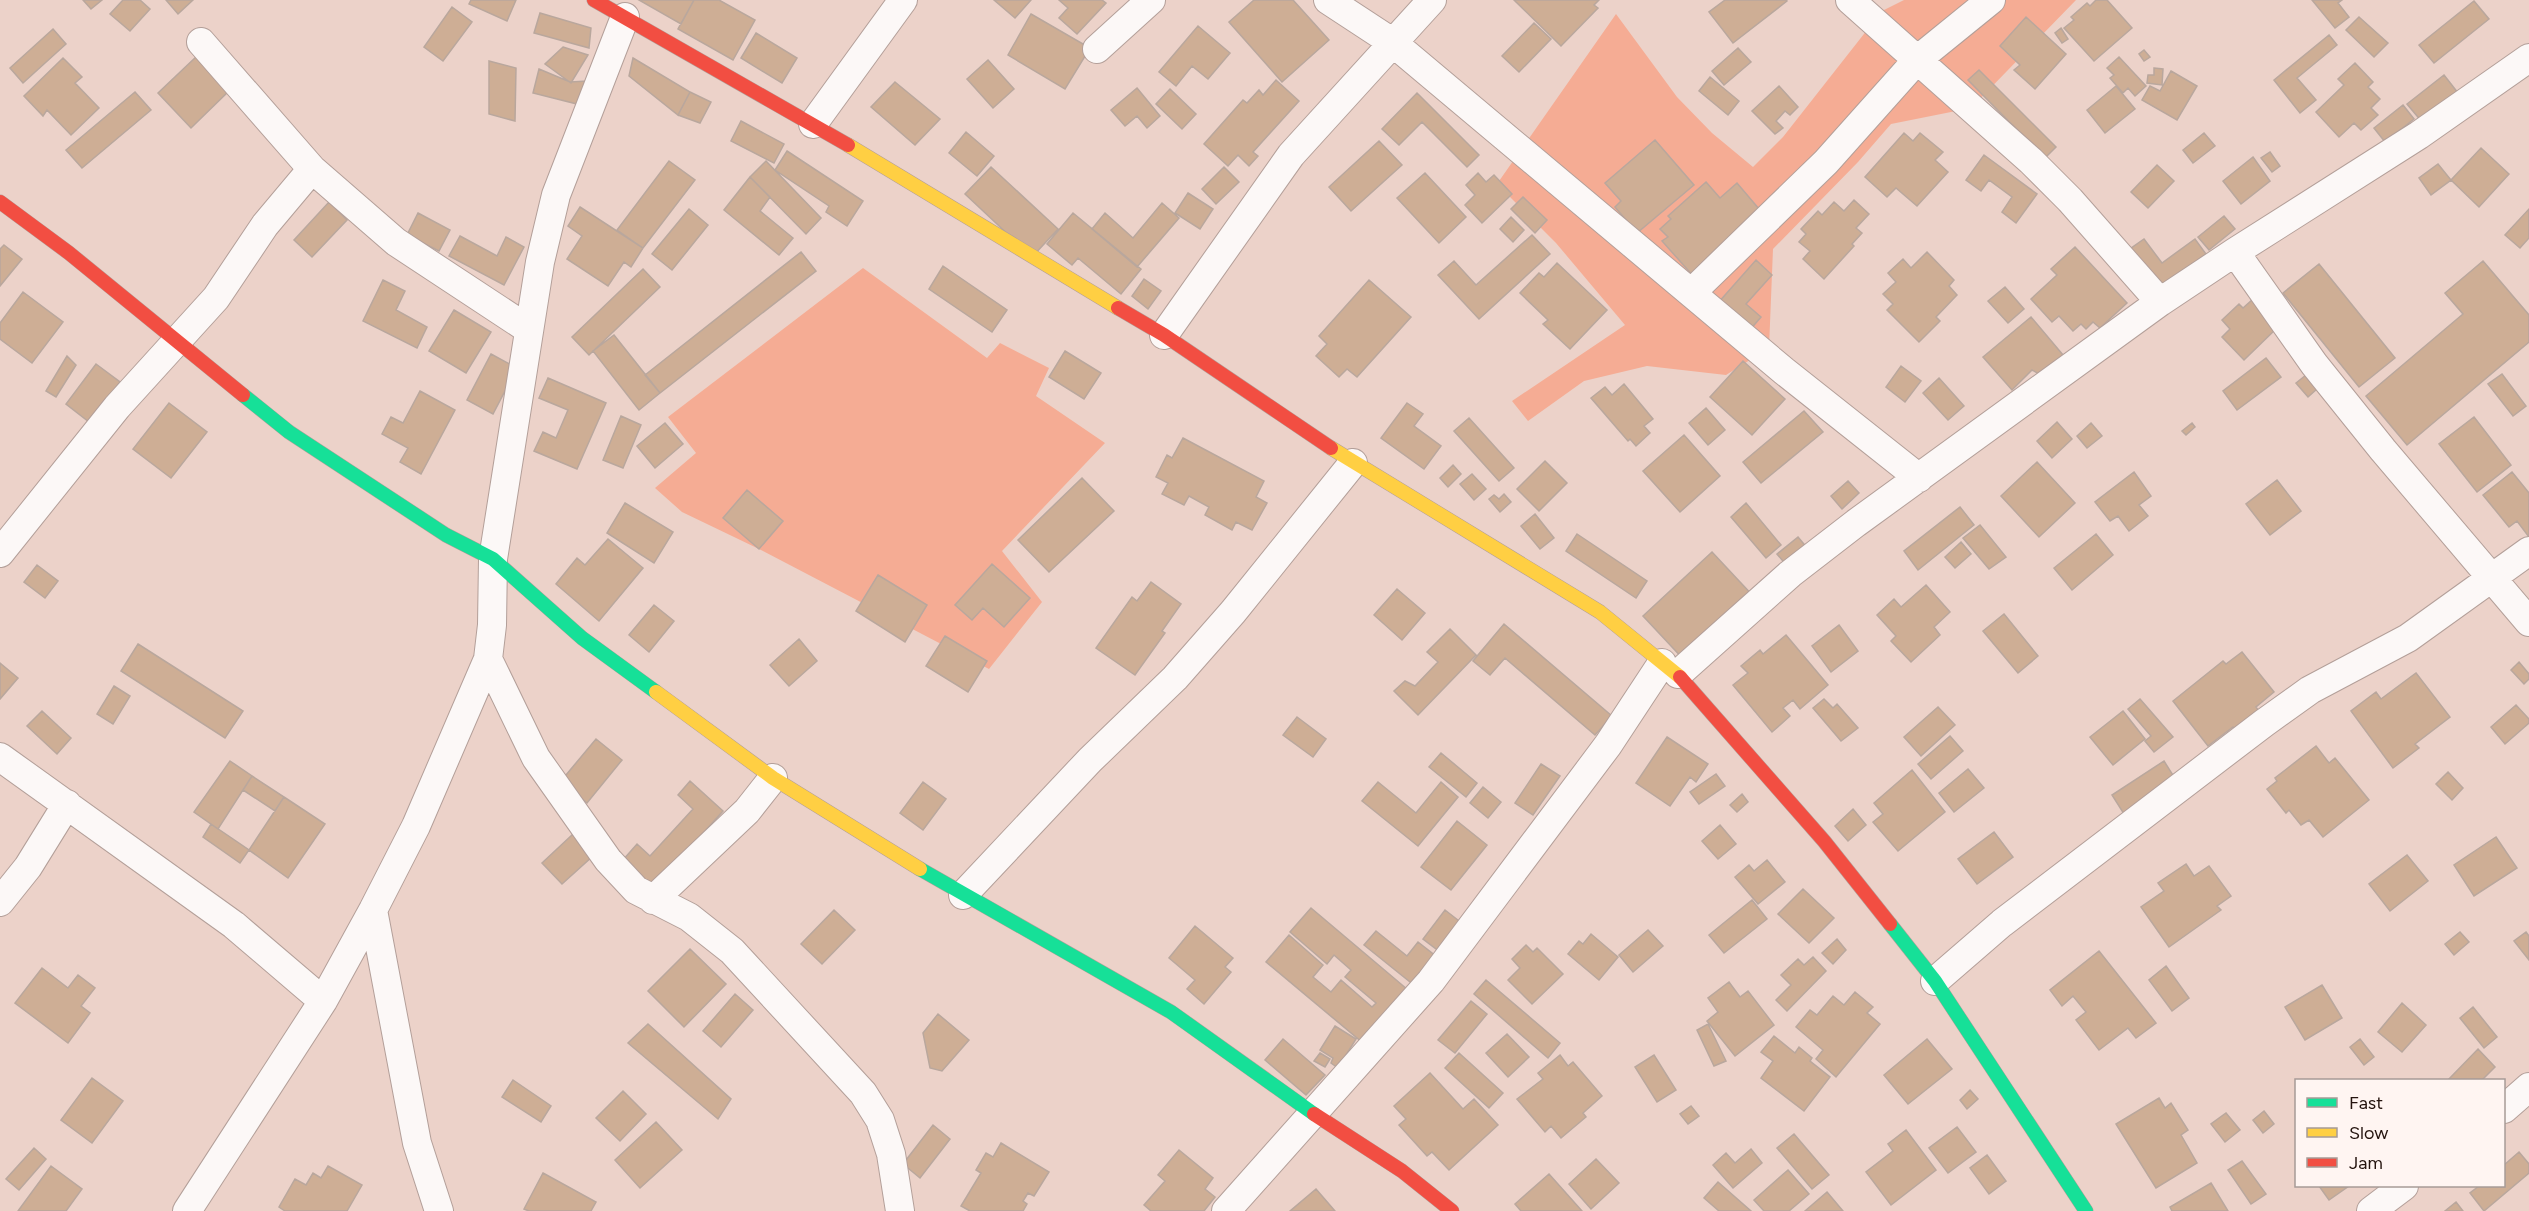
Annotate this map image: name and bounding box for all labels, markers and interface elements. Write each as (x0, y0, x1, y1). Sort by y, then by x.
legend (2295, 1079, 2505, 1187)
text: Fast (2349, 1092, 2383, 1114)
text: Slow (2349, 1122, 2388, 1144)
text: Jam (2349, 1152, 2383, 1174)

